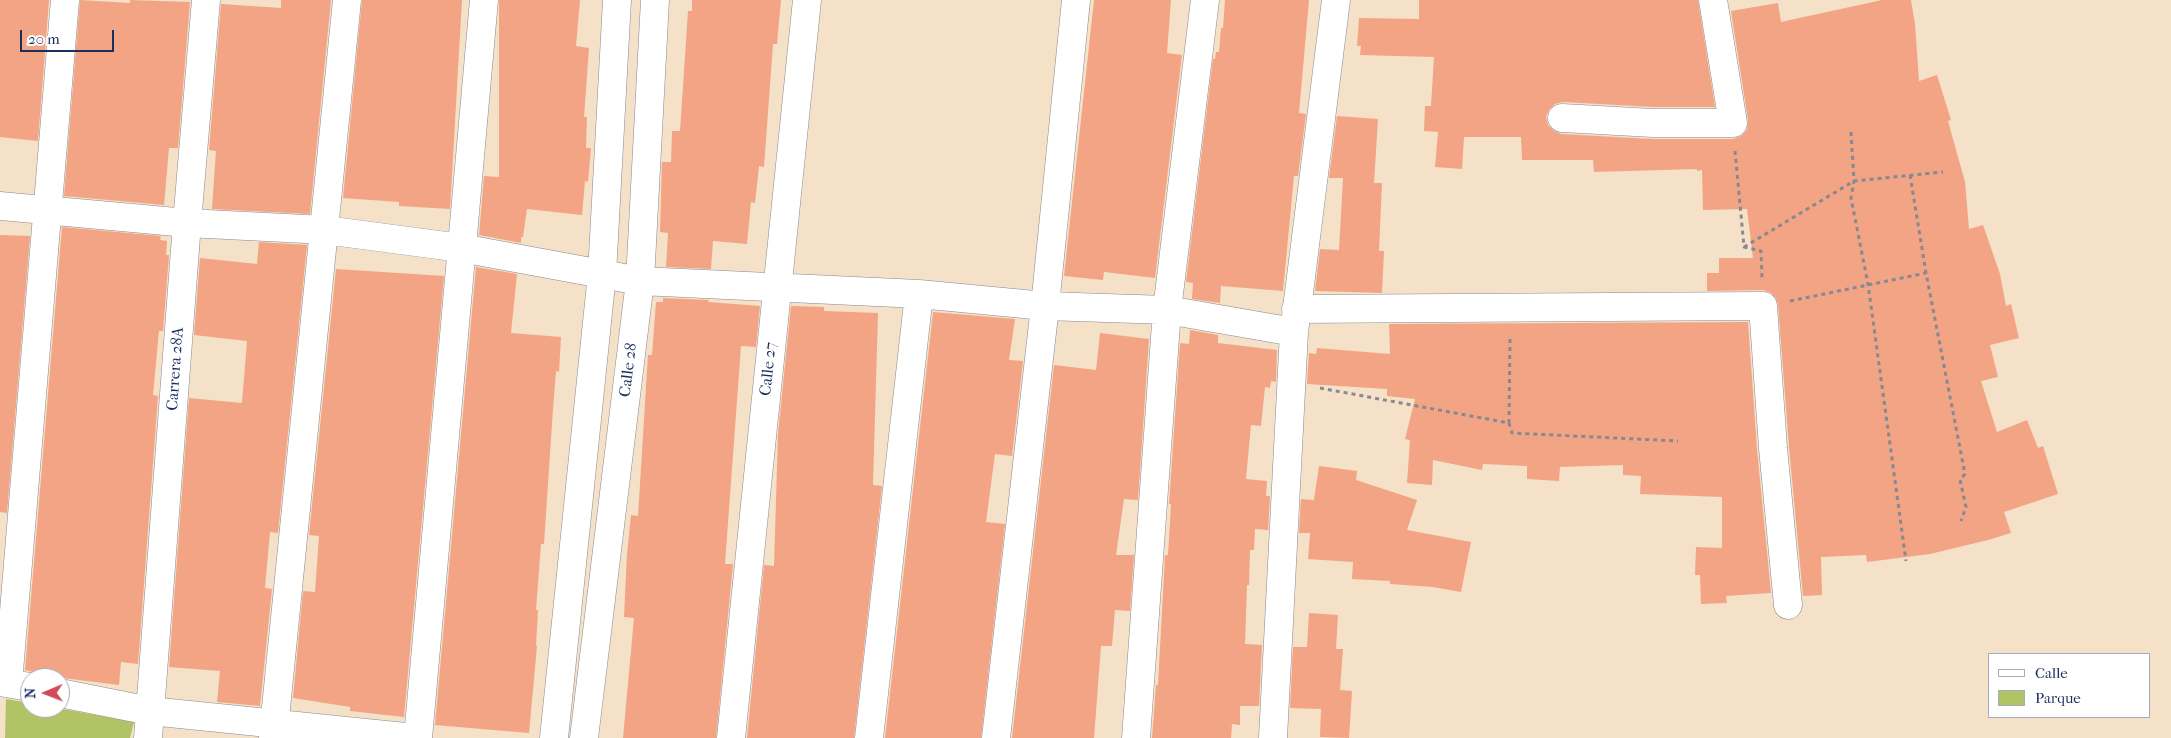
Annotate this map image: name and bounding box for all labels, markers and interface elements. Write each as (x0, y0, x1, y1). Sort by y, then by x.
scale bar (22, 20, 116, 52)
text: 20 m (28, 30, 60, 48)
street label: Carrera 28A (163, 326, 189, 412)
street label: Calle 27 (757, 341, 781, 397)
street label: Calle 28 (616, 342, 642, 398)
legend (1988, 653, 2151, 718)
text: Calle (2035, 664, 2068, 682)
north arrow (20, 668, 70, 718)
text: N (22, 688, 39, 699)
text: Parque (2035, 689, 2081, 707)

